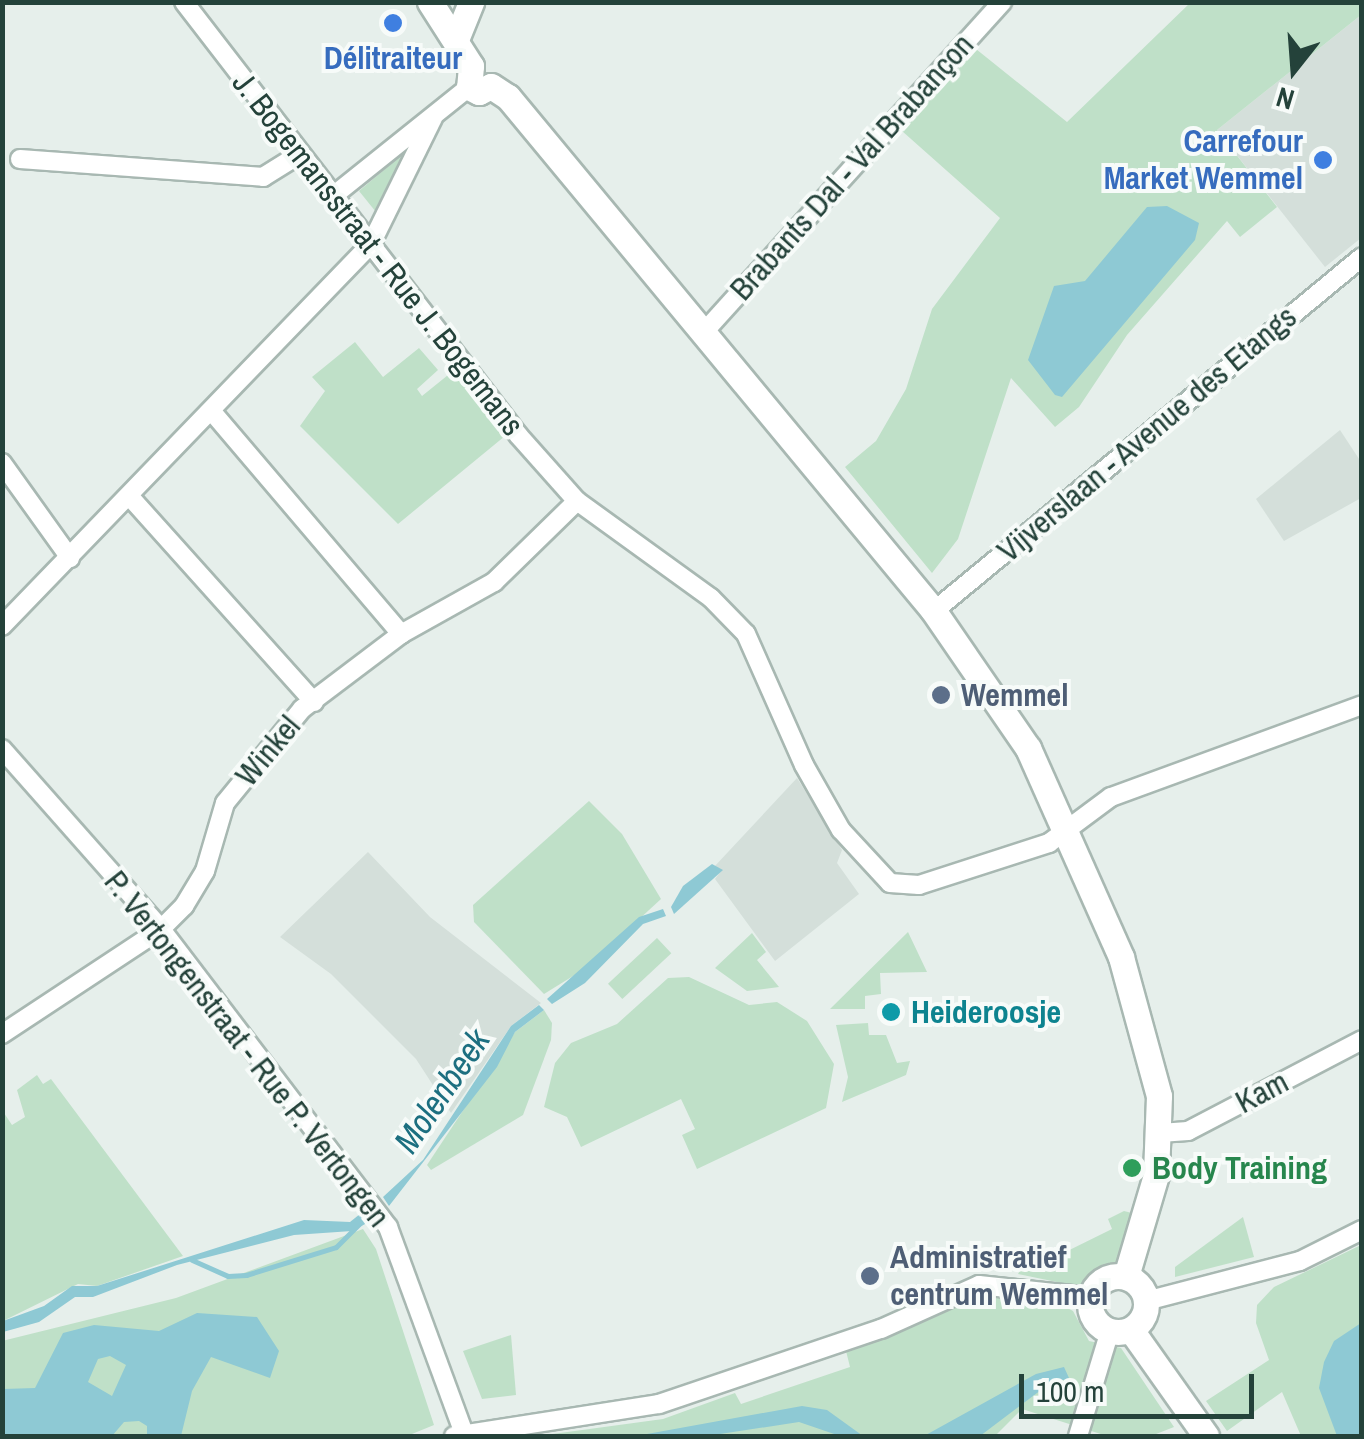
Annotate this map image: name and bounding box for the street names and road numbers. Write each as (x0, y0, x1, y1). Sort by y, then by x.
street label: Brabants Dal - Val Brabançon (722, 26, 982, 308)
street label: J. Bogemansstraat - Rue J. Bogemans (224, 65, 532, 443)
street label: Vijverslaan - Avenue des Etangs (989, 297, 1305, 571)
street label: Winkel (228, 708, 308, 794)
street label: P. Vertongenstraat - Rue P. Vertongen (96, 863, 398, 1235)
street label: Kam (1229, 1062, 1295, 1122)

